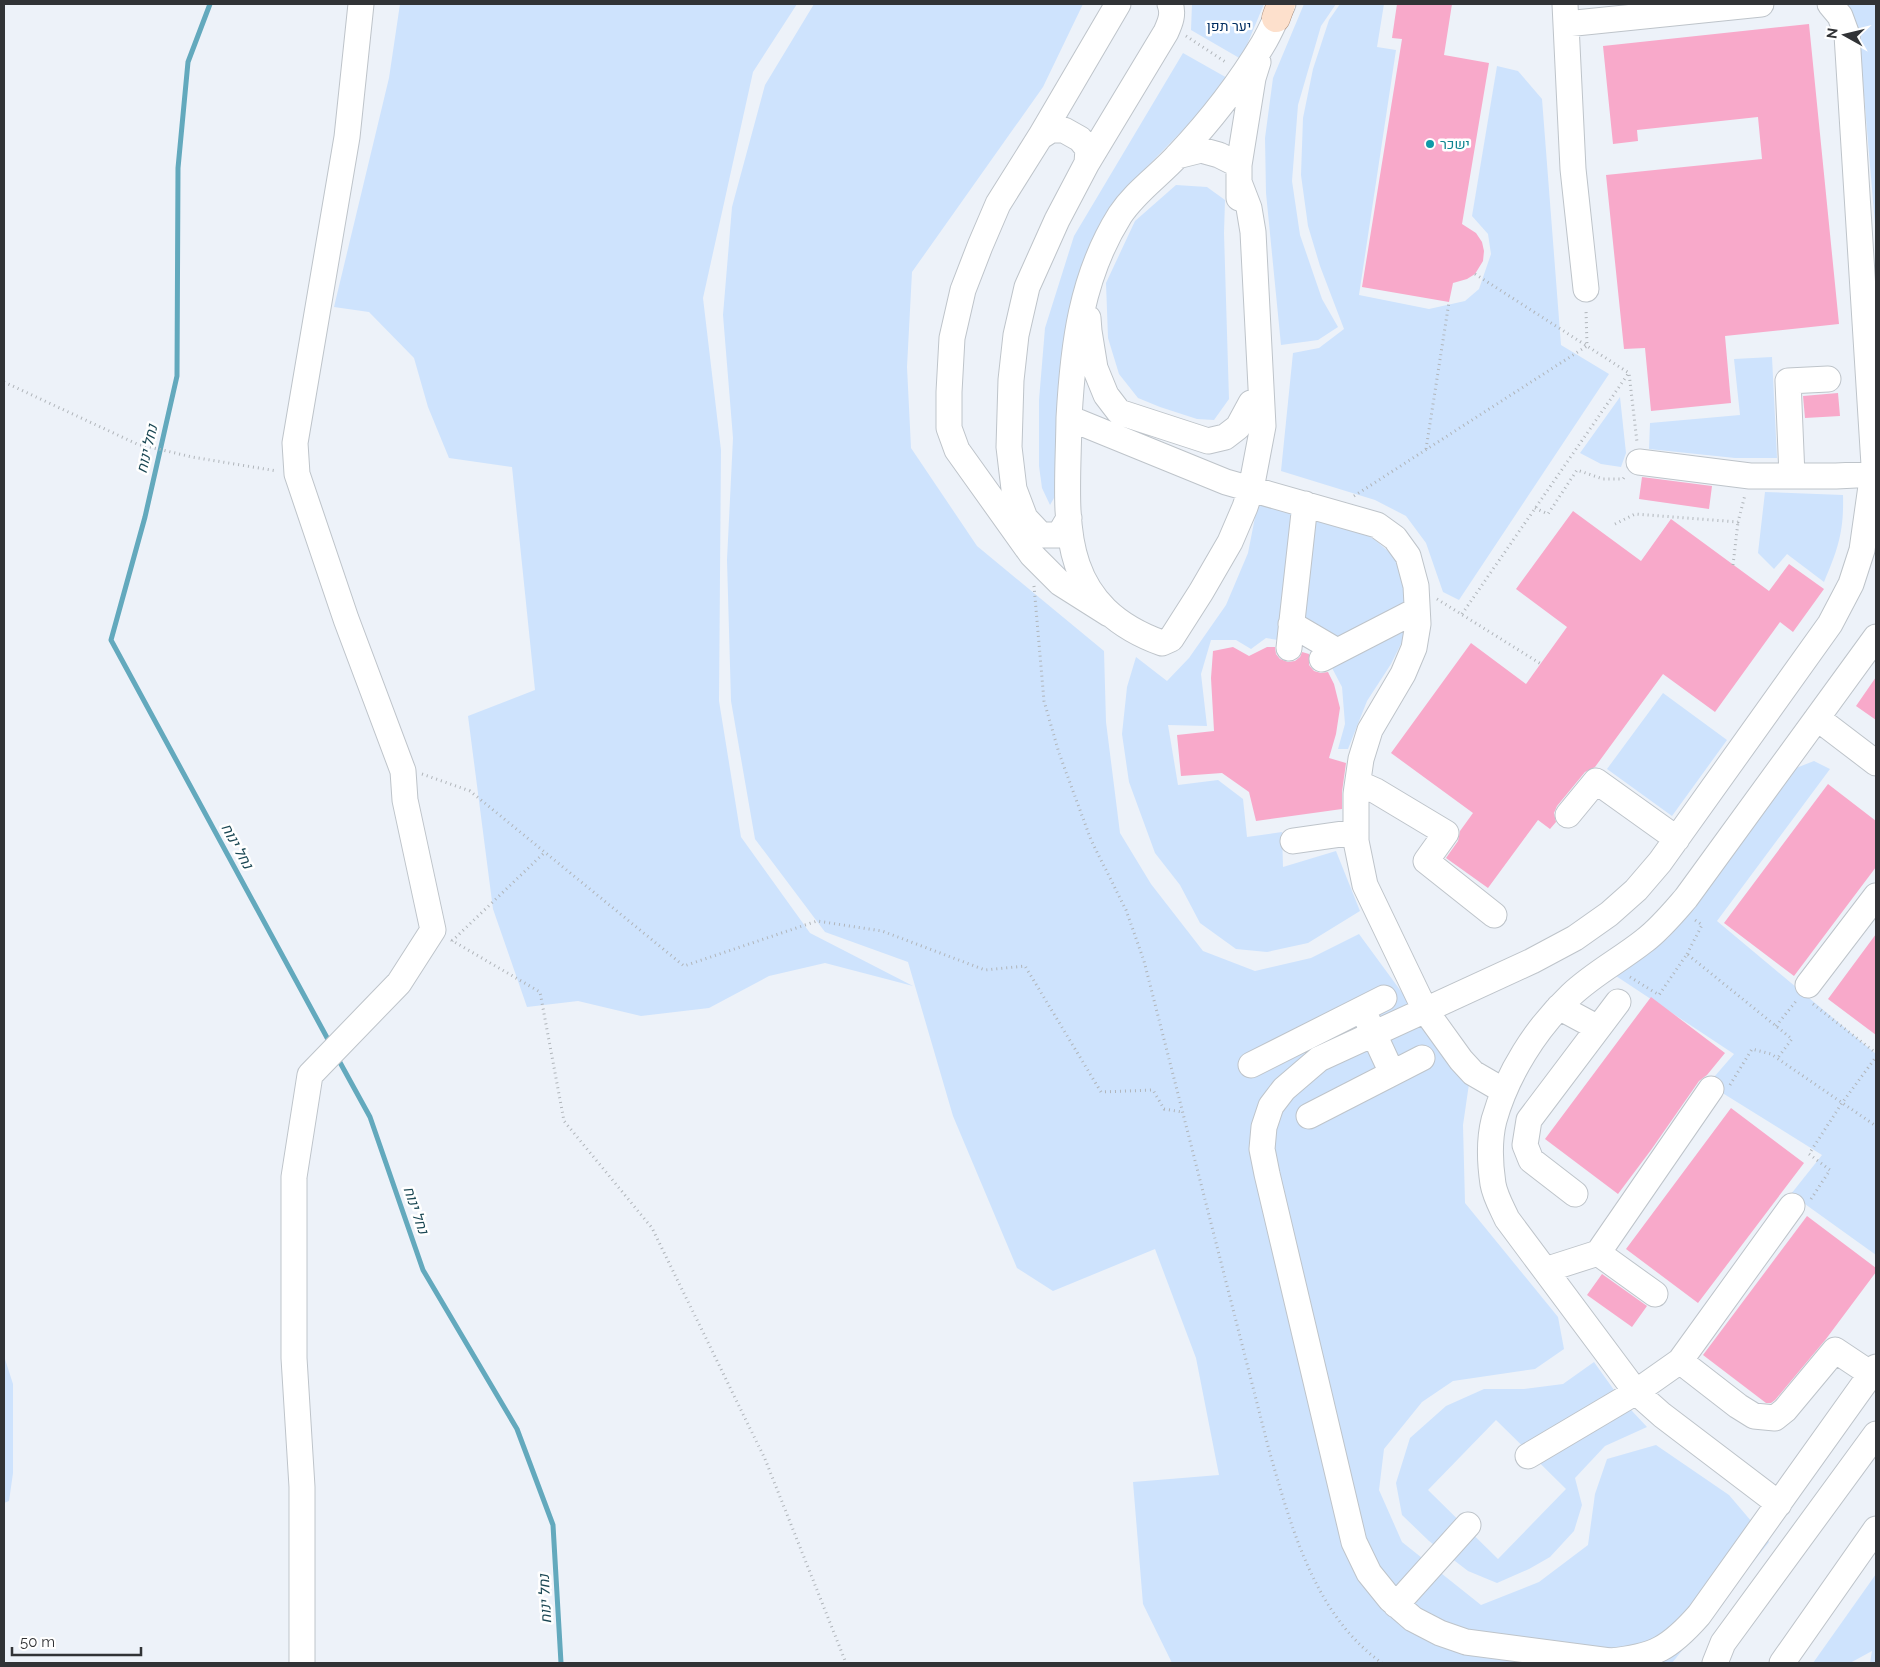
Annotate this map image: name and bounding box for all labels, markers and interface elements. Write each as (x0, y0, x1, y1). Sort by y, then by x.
north arrow (1820, 10, 1870, 60)
park label: יער תפן (1207, 18, 1251, 34)
text: N (1823, 27, 1841, 40)
place label: ישכר (1440, 136, 1470, 152)
marker: ישכר (1424, 138, 1436, 150)
water label: נחל ינוח (133, 421, 162, 475)
water label: נחל ינוח (217, 820, 258, 873)
water label: נחל ינוח (399, 1184, 433, 1238)
water label: נחל ינוח (535, 1572, 555, 1624)
scale bar (12, 1624, 141, 1656)
text: 50 m (20, 1633, 55, 1651)

